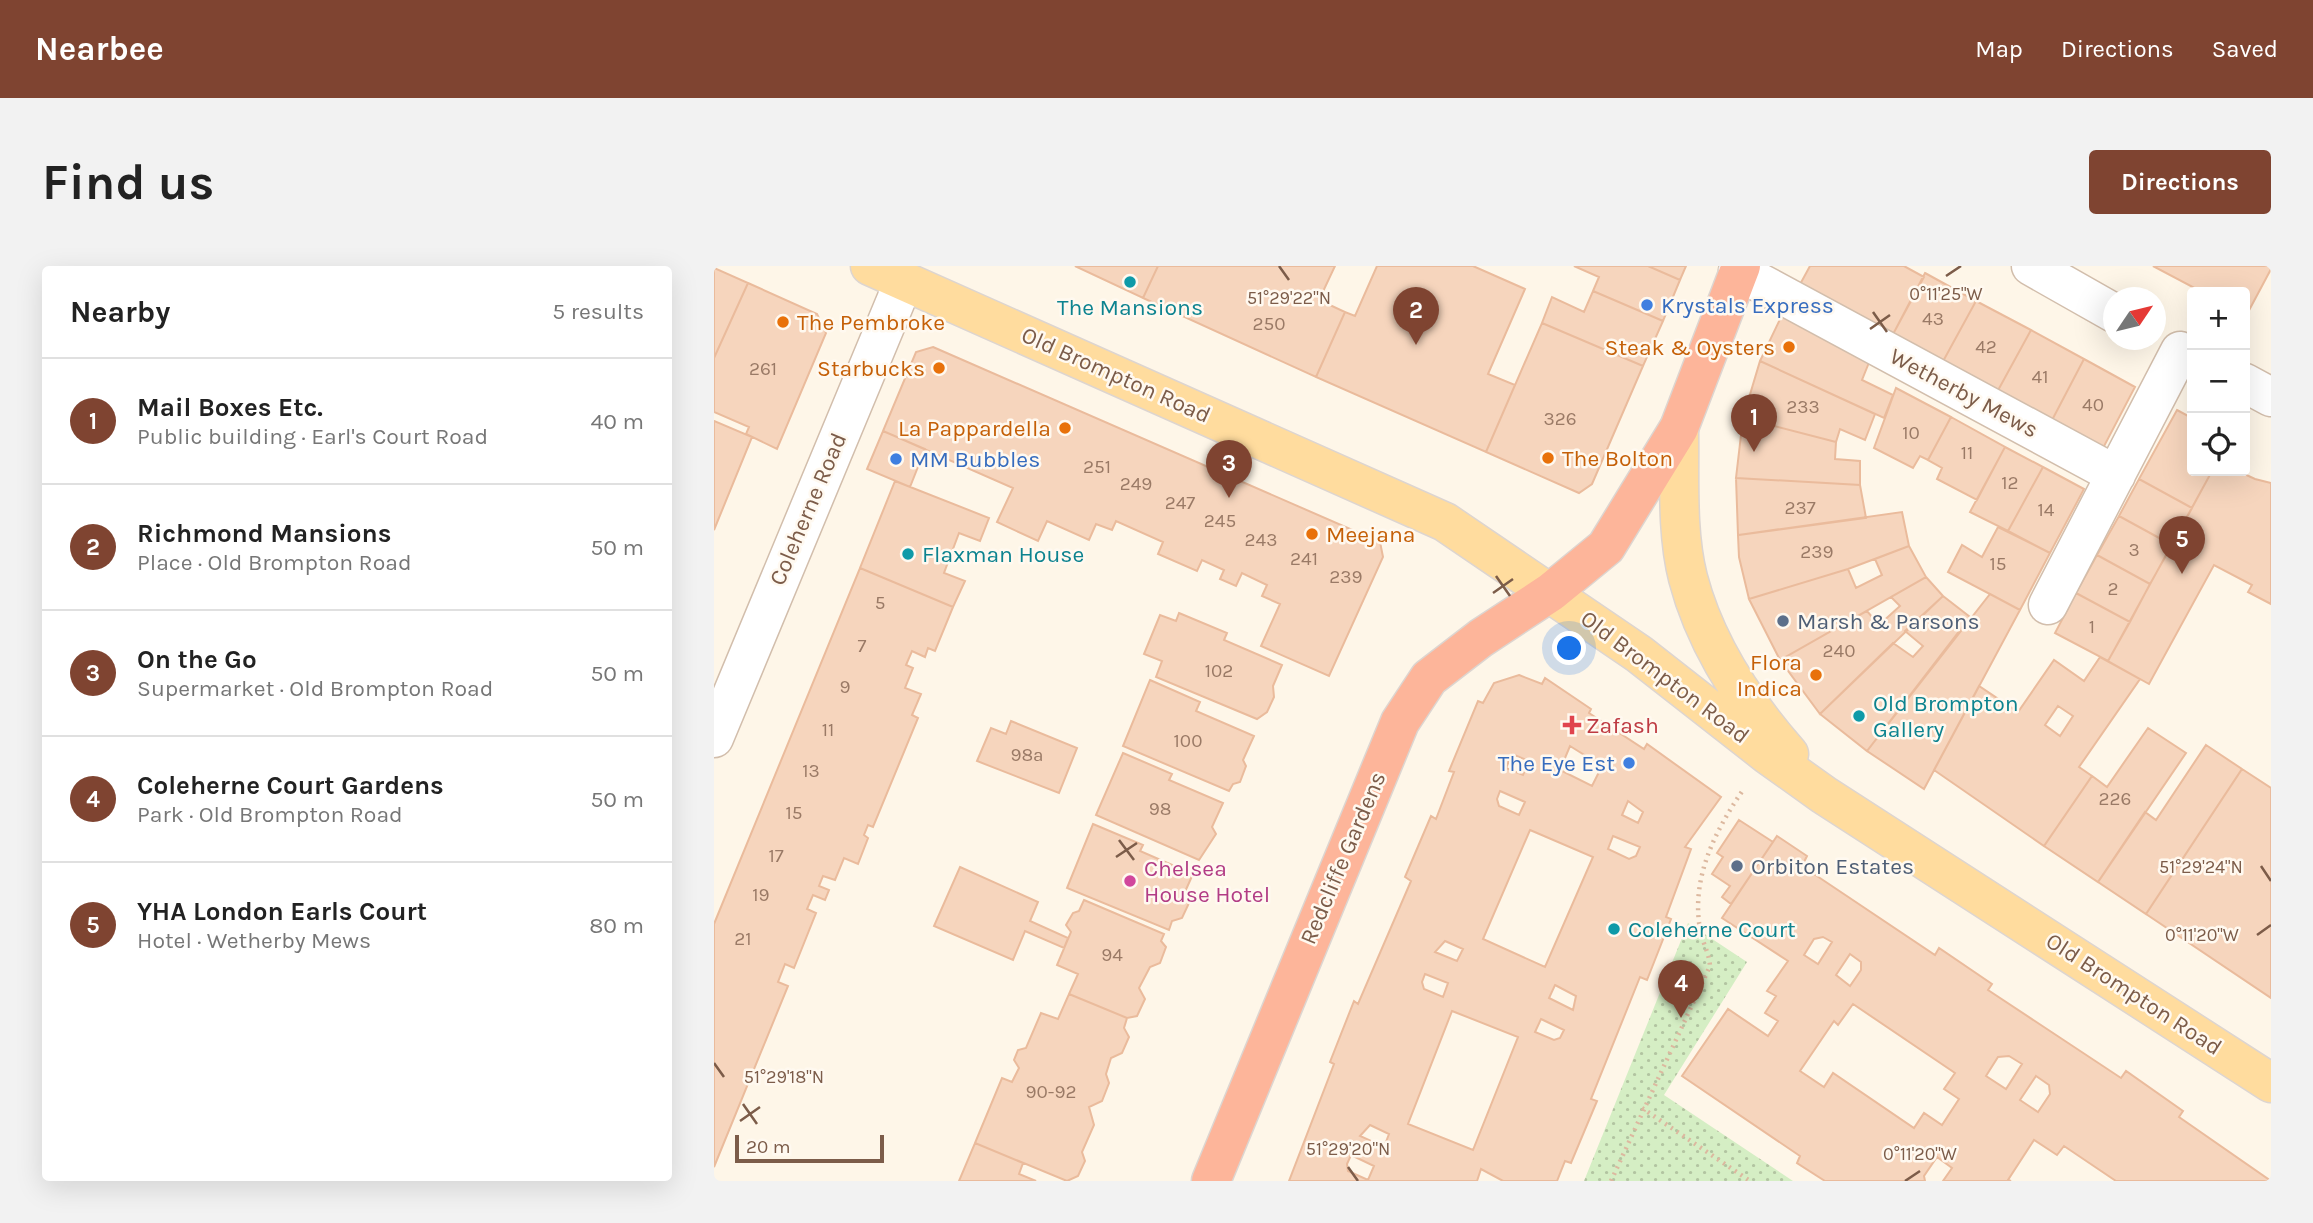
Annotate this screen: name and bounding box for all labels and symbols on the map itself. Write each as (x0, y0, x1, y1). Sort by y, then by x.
marker: The Mansions (1122, 274, 1138, 290)
text: 0°11'25"W (1909, 283, 1983, 305)
text: 51°29'22"N (1247, 287, 1331, 309)
pin: 2 (1393, 287, 1439, 345)
north arrow (2103, 287, 2166, 350)
place label: Krystals Express (1661, 292, 1834, 319)
place label: The Mansions (1057, 294, 1203, 321)
marker: Krystals Express (1639, 297, 1655, 313)
house number: 43 (1922, 308, 1944, 330)
place label: The Pembroke (797, 309, 945, 336)
house number: 250 (1252, 313, 1286, 335)
marker: The Pembroke (775, 314, 791, 330)
street label: Old Brompton Road (1017, 321, 1215, 429)
place label: Steak & Oysters (1605, 334, 1775, 361)
house number: 42 (1975, 336, 1997, 358)
marker: Steak & Oysters (1781, 339, 1797, 355)
street label: Wetherby Mews (1885, 343, 2043, 443)
place label: Starbucks (817, 355, 925, 382)
house number: 261 (749, 358, 777, 380)
marker: Starbucks (931, 360, 947, 376)
house number: 41 (2032, 366, 2048, 388)
pin: 1 (1731, 394, 1777, 452)
house number: 40 (2082, 394, 2104, 416)
house number: 233 (1786, 396, 1820, 418)
house number: 326 (1543, 408, 1577, 430)
place label: La Pappardella (898, 415, 1051, 442)
marker: La Pappardella (1057, 420, 1073, 436)
house number: 10 (1902, 422, 1920, 444)
street label: Coleherne Road (764, 429, 852, 589)
pin: 3 (1206, 440, 1252, 498)
house number: 11 (1961, 442, 1973, 464)
place label: The Bolton (1562, 445, 1673, 472)
place label: MM Bubbles (910, 446, 1040, 473)
marker: The Bolton (1540, 450, 1556, 466)
marker: MM Bubbles (888, 451, 904, 467)
house number: 251 (1083, 456, 1111, 478)
house number: 12 (2001, 472, 2019, 494)
house number: 249 (1120, 473, 1152, 495)
house number: 247 (1165, 492, 1195, 514)
house number: 237 (1784, 497, 1816, 519)
house number: 14 (2038, 499, 2055, 521)
house number: 245 (1204, 510, 1236, 532)
pin: 5 (2159, 516, 2205, 574)
place label: Meejana (1326, 521, 1416, 548)
marker: Meejana (1304, 526, 1320, 542)
house number: 243 (1245, 529, 1277, 551)
house number: 3 (2128, 539, 2140, 561)
place label: Flaxman House (922, 541, 1084, 568)
house number: 239 (1800, 541, 1834, 563)
marker: Flaxman House (900, 546, 916, 562)
house number: 241 (1290, 548, 1318, 570)
house number: 15 (1989, 553, 2007, 575)
house number: 239 (1329, 566, 1363, 588)
house number: 2 (2107, 578, 2119, 600)
house number: 5 (875, 592, 885, 614)
street label: Old Brompton Road (1575, 605, 1755, 749)
place label: Marsh & Parsons (1797, 608, 1980, 635)
marker: Marsh & Parsons (1775, 613, 1791, 629)
house number: 1 (2089, 616, 2095, 638)
your location (1552, 631, 1586, 665)
house number: 7 (858, 635, 867, 657)
house number: 240 (1823, 640, 1855, 662)
place label: Flora Indica (1737, 649, 1802, 702)
house number: 102 (1205, 660, 1233, 682)
marker: Flora Indica (1808, 667, 1824, 683)
house number: 9 (839, 676, 851, 698)
place label: Old Brompton Gallery (1873, 690, 2019, 743)
marker: Old Brompton Gallery (1851, 708, 1867, 724)
place label: Zafash (1586, 712, 1659, 739)
marker: Zafash (1564, 717, 1580, 733)
house number: 11 (822, 719, 834, 741)
house number: 100 (1174, 730, 1202, 752)
house number: 98a (1010, 744, 1044, 766)
place label: The Eye Est (1498, 750, 1615, 777)
marker: The Eye Est (1621, 755, 1637, 771)
house number: 13 (802, 760, 820, 782)
street label: Redcliffe Gardens (1294, 768, 1392, 948)
house number: 226 (2099, 788, 2131, 810)
house number: 98 (1149, 798, 1171, 820)
house number: 15 (785, 802, 803, 824)
house number: 17 (768, 845, 784, 867)
place label: Orbiton Estates (1751, 853, 1914, 880)
place label: Chelsea House Hotel (1144, 855, 1270, 908)
text: 51°29'24"N (2159, 856, 2243, 878)
marker: Orbiton Estates (1729, 858, 1745, 874)
marker: Chelsea House Hotel (1122, 873, 1138, 889)
house number: 19 (752, 884, 770, 906)
place label: Coleherne Court (1628, 916, 1796, 943)
marker: Coleherne Court (1606, 921, 1622, 937)
text: 0°11'20"W (2165, 924, 2239, 946)
street label: Old Brompton Road (2041, 927, 2227, 1061)
house number: 21 (734, 928, 752, 950)
house number: 94 (1101, 944, 1123, 966)
pin: 4 (1658, 960, 1704, 1018)
text: 51°29'18"N (744, 1066, 824, 1088)
house number: 90-92 (1026, 1081, 1076, 1103)
scale bar (735, 1132, 884, 1164)
text: 51°29'20"N (1306, 1138, 1390, 1160)
text: 0°11'20"W (1883, 1143, 1957, 1165)

